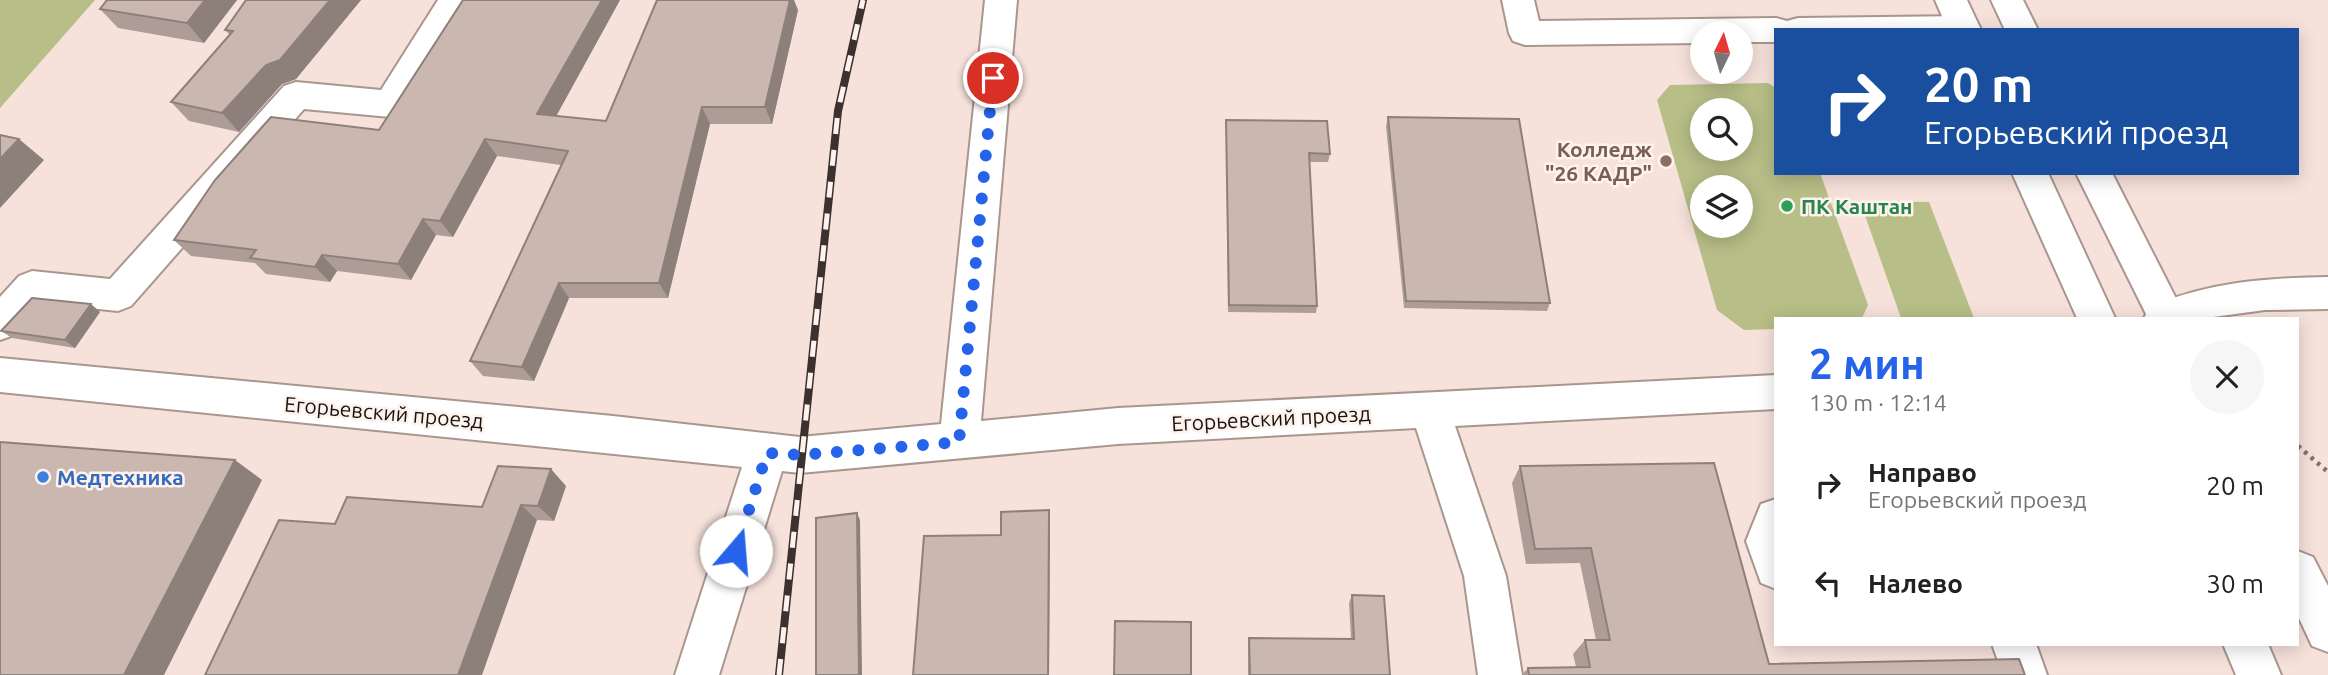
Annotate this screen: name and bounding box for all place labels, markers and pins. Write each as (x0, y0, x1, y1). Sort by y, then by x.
pin (963, 48, 1023, 108)
place label: Колледж "26 КАДР" (1545, 137, 1653, 185)
marker: Колледж "26 КАДР" (1658, 153, 1674, 169)
place label: ПК Каштан (1801, 194, 1913, 218)
marker: ПК Каштан (1779, 198, 1795, 214)
place label: Медтехника (57, 465, 184, 489)
marker: Медтехника (35, 469, 51, 485)

